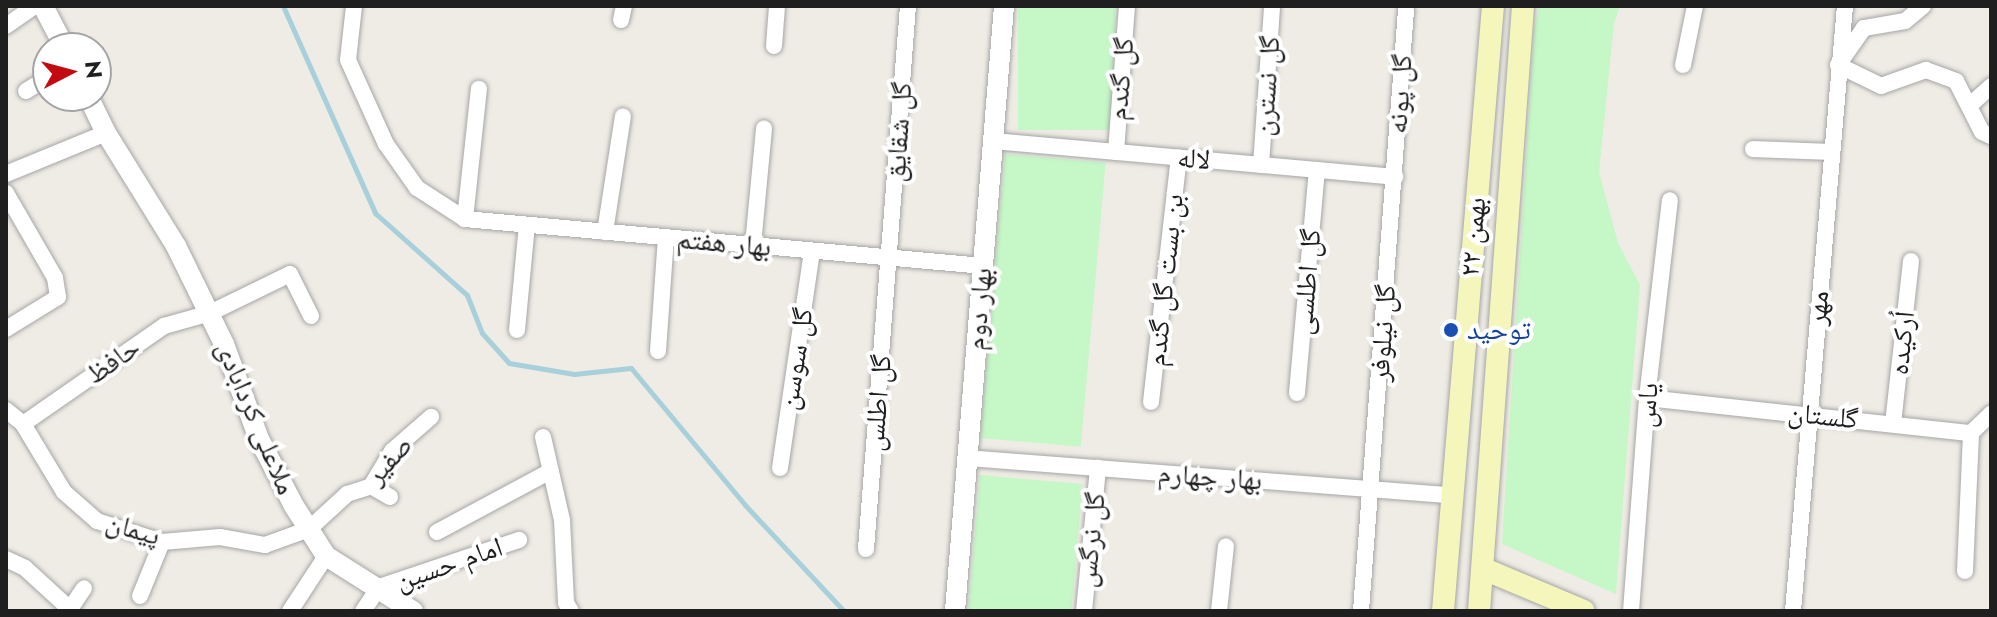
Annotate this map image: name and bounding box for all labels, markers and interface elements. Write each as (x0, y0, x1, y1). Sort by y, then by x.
north arrow (32, 32, 112, 112)
street label: گل نسترن (1247, 35, 1287, 137)
street label: گل گندم (1101, 36, 1141, 122)
street label: گل پونه (1380, 53, 1420, 135)
text: N (77, 59, 111, 80)
street label: گل شقایق (879, 81, 919, 183)
street label: لاله (1176, 141, 1212, 177)
street label: بن بست گل گندم (1139, 192, 1191, 368)
street label: ۲۲ بهمن (1453, 196, 1493, 278)
street label: بهار هفتم (675, 222, 773, 264)
street label: گل اطلسی (1286, 228, 1328, 336)
street label: بهار دوم (959, 266, 999, 352)
street label: گل نیلوفر (1363, 283, 1403, 383)
street label: مهر (1800, 289, 1836, 327)
street label: گل سوسن (771, 306, 821, 412)
street label: اُرکیده (1882, 309, 1922, 377)
place label: توحید (1467, 313, 1531, 347)
marker: توحید (1442, 321, 1460, 339)
street label: حافظ (79, 331, 147, 391)
street label: ملاعلی کردابادی (209, 336, 303, 500)
street label: گل اطلس (857, 353, 899, 453)
street label: یاس (1628, 381, 1666, 429)
street label: گلستان (1786, 396, 1860, 436)
street label: صفیر (358, 429, 420, 491)
street label: بهار چهارم (1157, 457, 1263, 497)
street label: گل نرگس (1069, 491, 1113, 589)
street label: پیمان (102, 505, 164, 553)
street label: امام حسین (391, 530, 507, 598)

